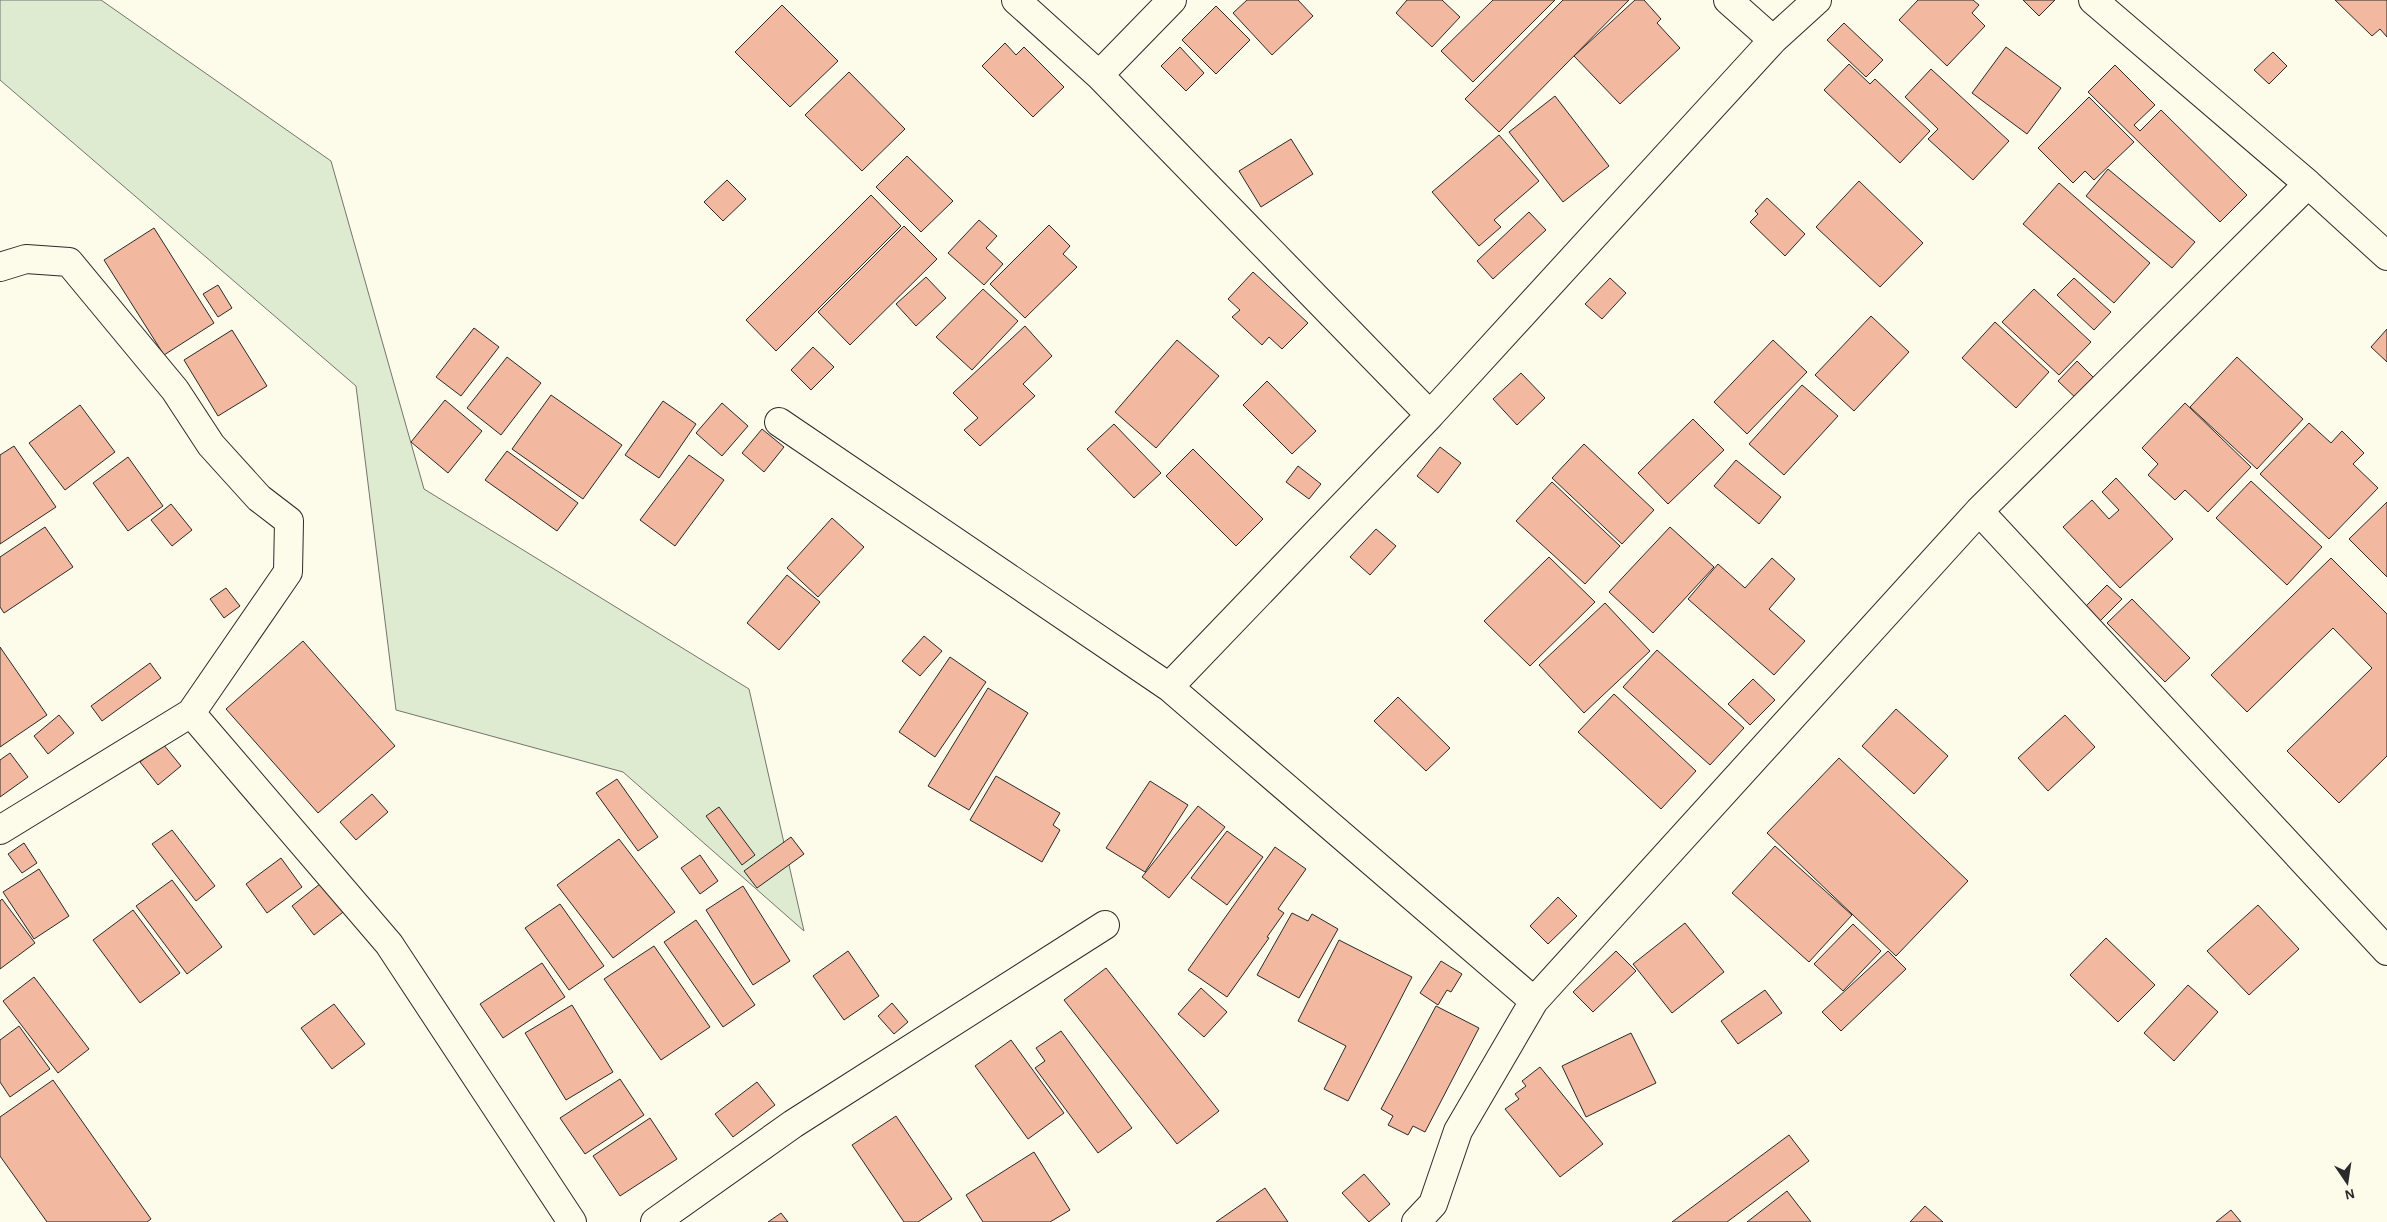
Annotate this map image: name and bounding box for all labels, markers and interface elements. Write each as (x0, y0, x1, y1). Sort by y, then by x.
north arrow (2322, 1157, 2372, 1207)
text: N (2343, 1186, 2356, 1202)

